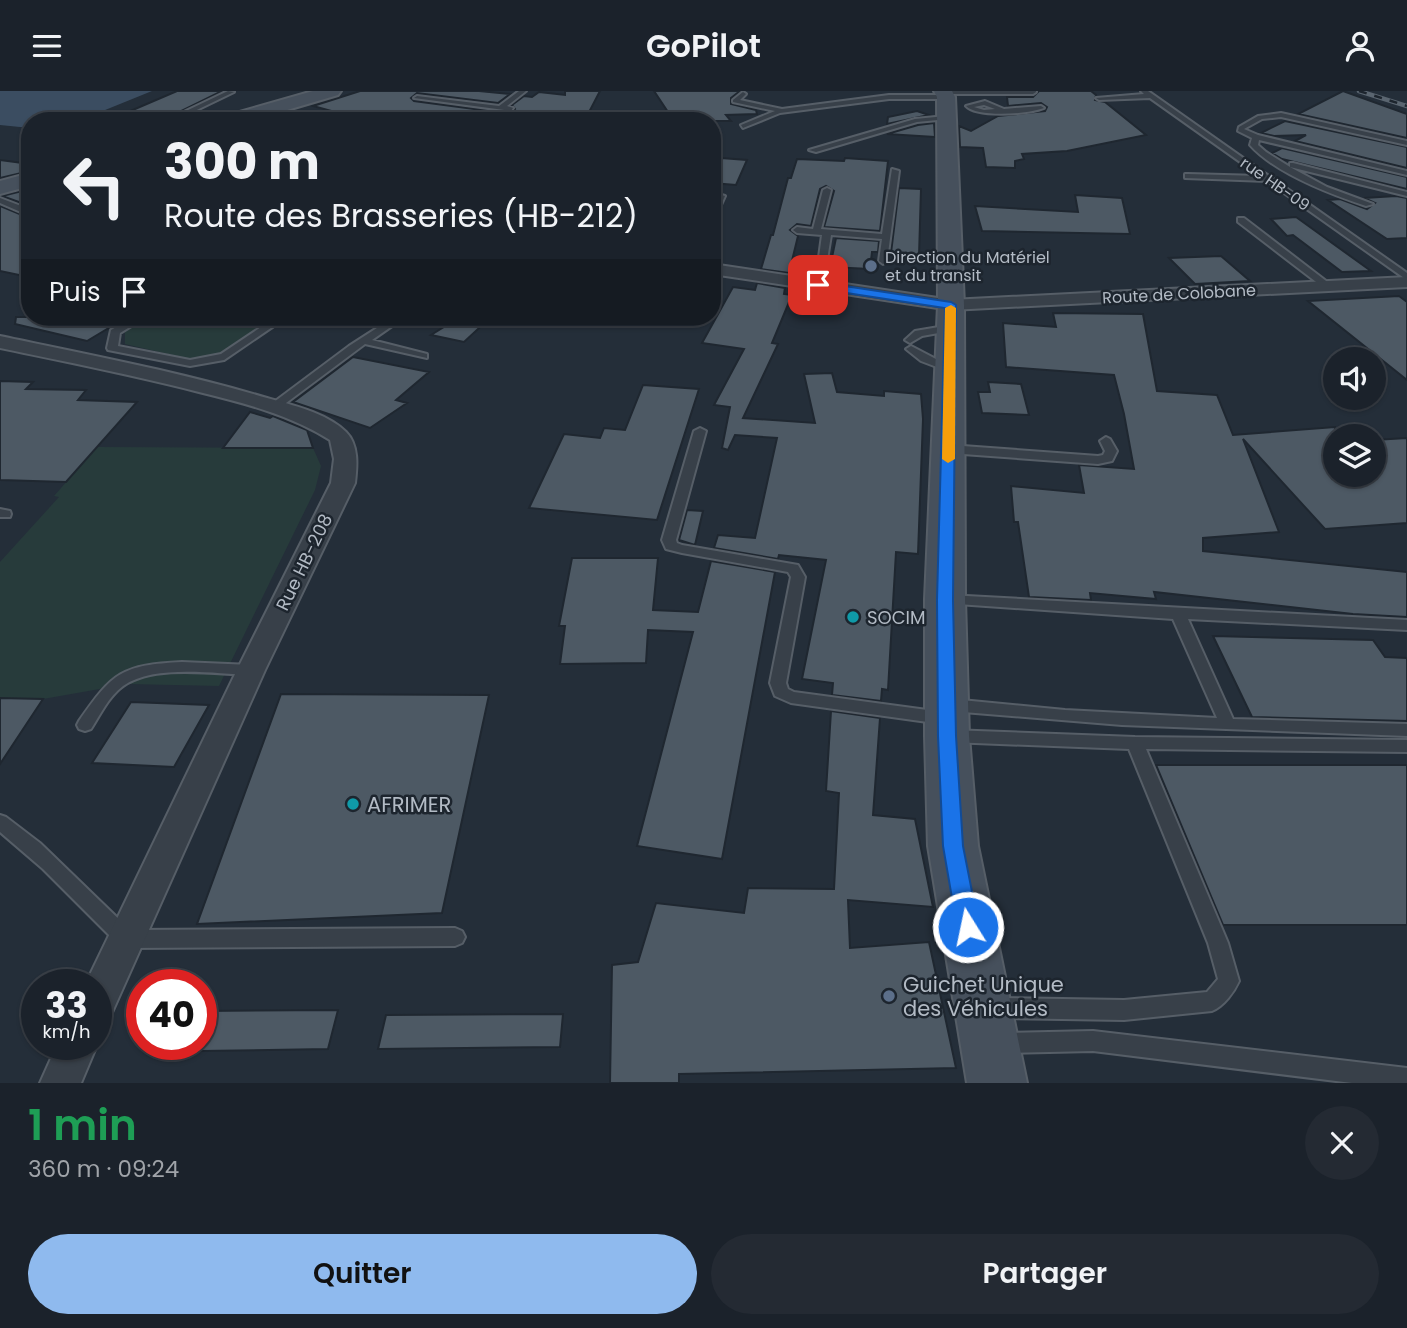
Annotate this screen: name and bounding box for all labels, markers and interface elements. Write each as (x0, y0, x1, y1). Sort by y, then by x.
text: GoPilot (646, 23, 761, 68)
icon: menu (28, 27, 66, 65)
icon: person (1341, 27, 1379, 65)
text: 300 m (164, 128, 320, 196)
icon: left (49, 140, 140, 231)
street label: rue HB-09 (1236, 152, 1314, 216)
text: Route des Brasseries (HB-212) (164, 193, 638, 238)
place label: Direction du Matériel et du transit (885, 246, 1050, 287)
pin (788, 255, 848, 315)
marker: Direction du Matériel et du transit (863, 258, 879, 274)
icon: arrive (799, 266, 837, 304)
icon: arrive (115, 273, 153, 311)
text: Puis (49, 274, 101, 310)
street label: Route de Colobane (1102, 278, 1256, 310)
map controls (1323, 347, 1386, 487)
button: sound (1323, 347, 1386, 410)
button: layers (1323, 424, 1386, 487)
street label: Rue HB-208 (270, 509, 338, 615)
place label: SOCIM (867, 605, 926, 630)
marker: SOCIM (845, 609, 861, 625)
place label: AFRIMER (367, 790, 451, 819)
marker: AFRIMER (345, 796, 361, 812)
position arrow (931, 890, 1005, 964)
speed limit sign: 40 (126, 969, 217, 1060)
place label: Guichet Unique des Véhicules (903, 970, 1064, 1023)
text: 33 (45, 981, 88, 1030)
marker: Guichet Unique des Véhicules (881, 988, 897, 1004)
text: km/h (43, 1019, 90, 1044)
text: 1 min (28, 1096, 137, 1155)
button: close (1305, 1106, 1379, 1180)
text: 360 m · 09:24 (28, 1153, 179, 1185)
button: Quitter (28, 1234, 697, 1314)
button: Partager (711, 1234, 1379, 1314)

